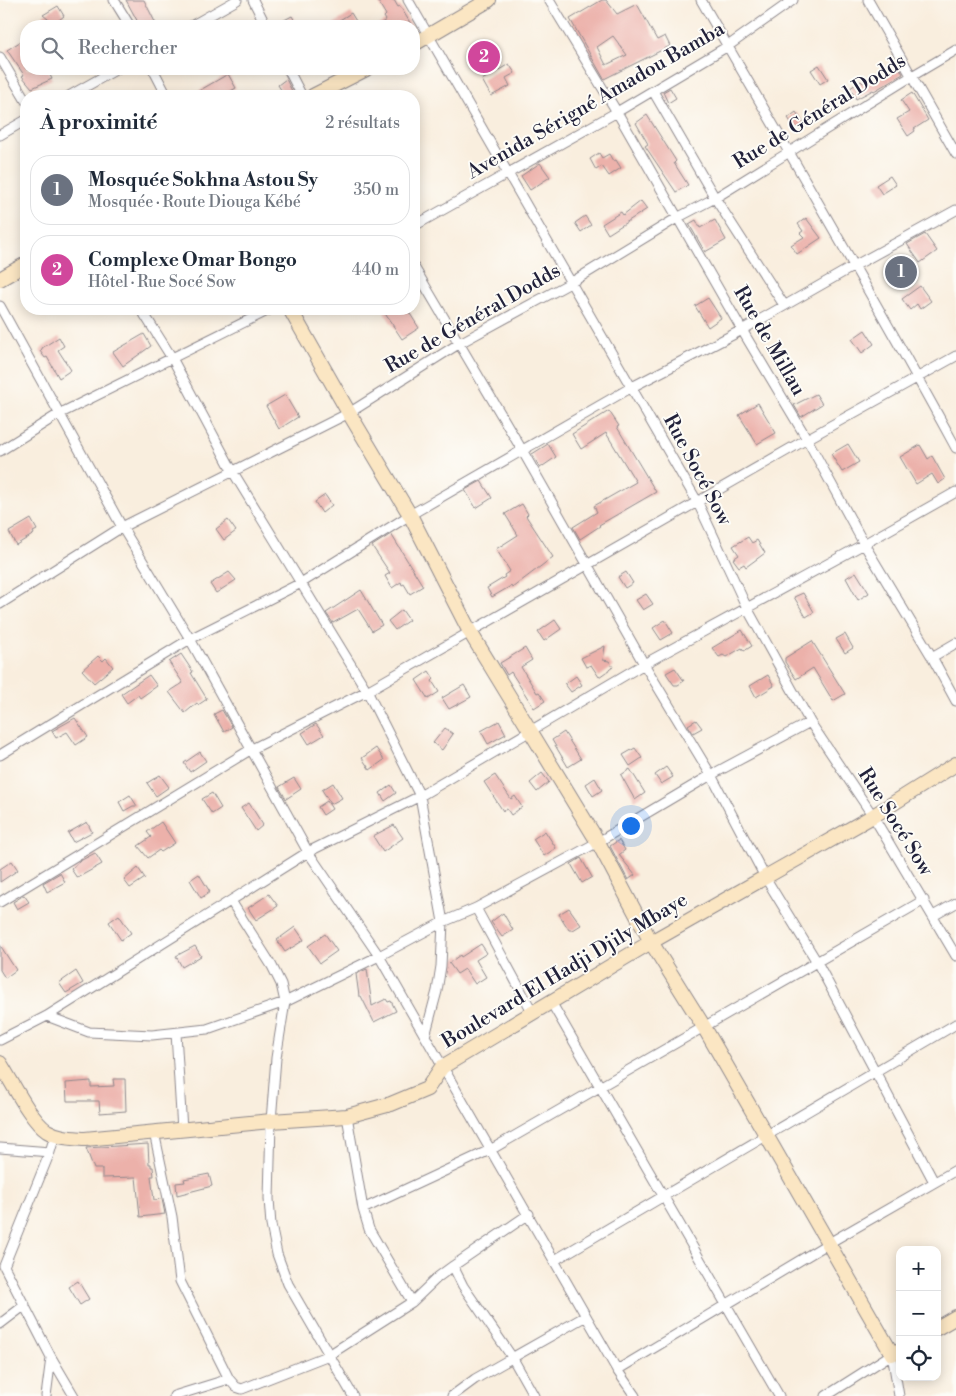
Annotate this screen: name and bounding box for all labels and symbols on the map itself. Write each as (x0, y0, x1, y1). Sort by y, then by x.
street label: Avenida Sérigné Amadou Bamba (462, 16, 730, 186)
pin: 2 (468, 38, 500, 76)
street label: Rue de Général Dodds (729, 49, 911, 175)
pin: 1 (885, 253, 917, 291)
street label: Rue de Général Dodds (381, 258, 565, 380)
street label: Rue de Millau (728, 282, 811, 401)
street label: Rue Socé Sow (657, 410, 737, 531)
street label: Rue Socé Sow (852, 763, 939, 882)
your location (618, 813, 644, 839)
street label: Boulevard El Hadji Djily Mbaye (437, 888, 692, 1055)

